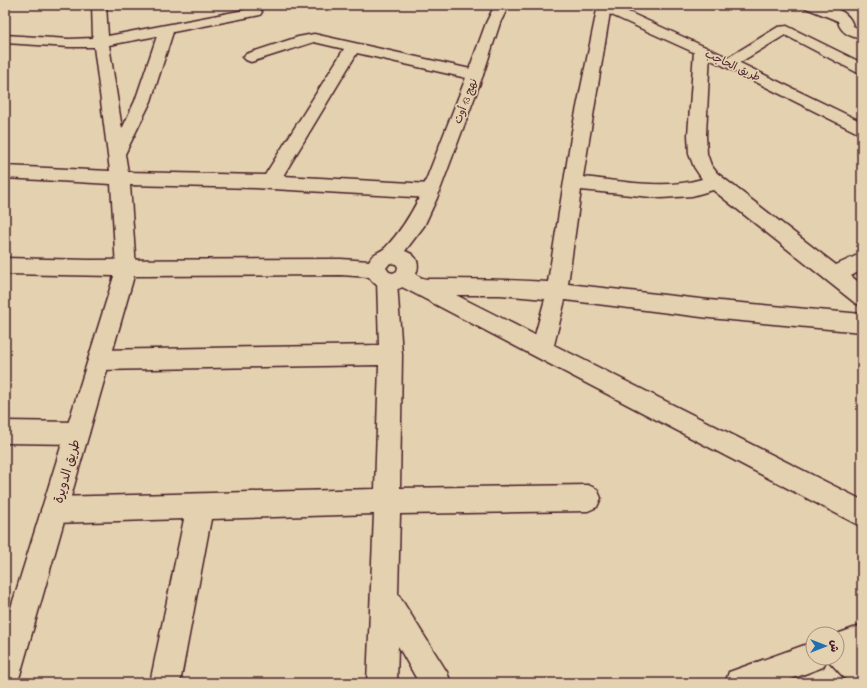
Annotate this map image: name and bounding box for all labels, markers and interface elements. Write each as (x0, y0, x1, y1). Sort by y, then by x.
street label: طريق الحاجب (702, 46, 763, 86)
street label: نهج 13 أوت (450, 76, 482, 126)
street label: طريق الدويرة (49, 437, 86, 506)
north arrow (805, 626, 845, 666)
text: ش (826, 640, 842, 652)

